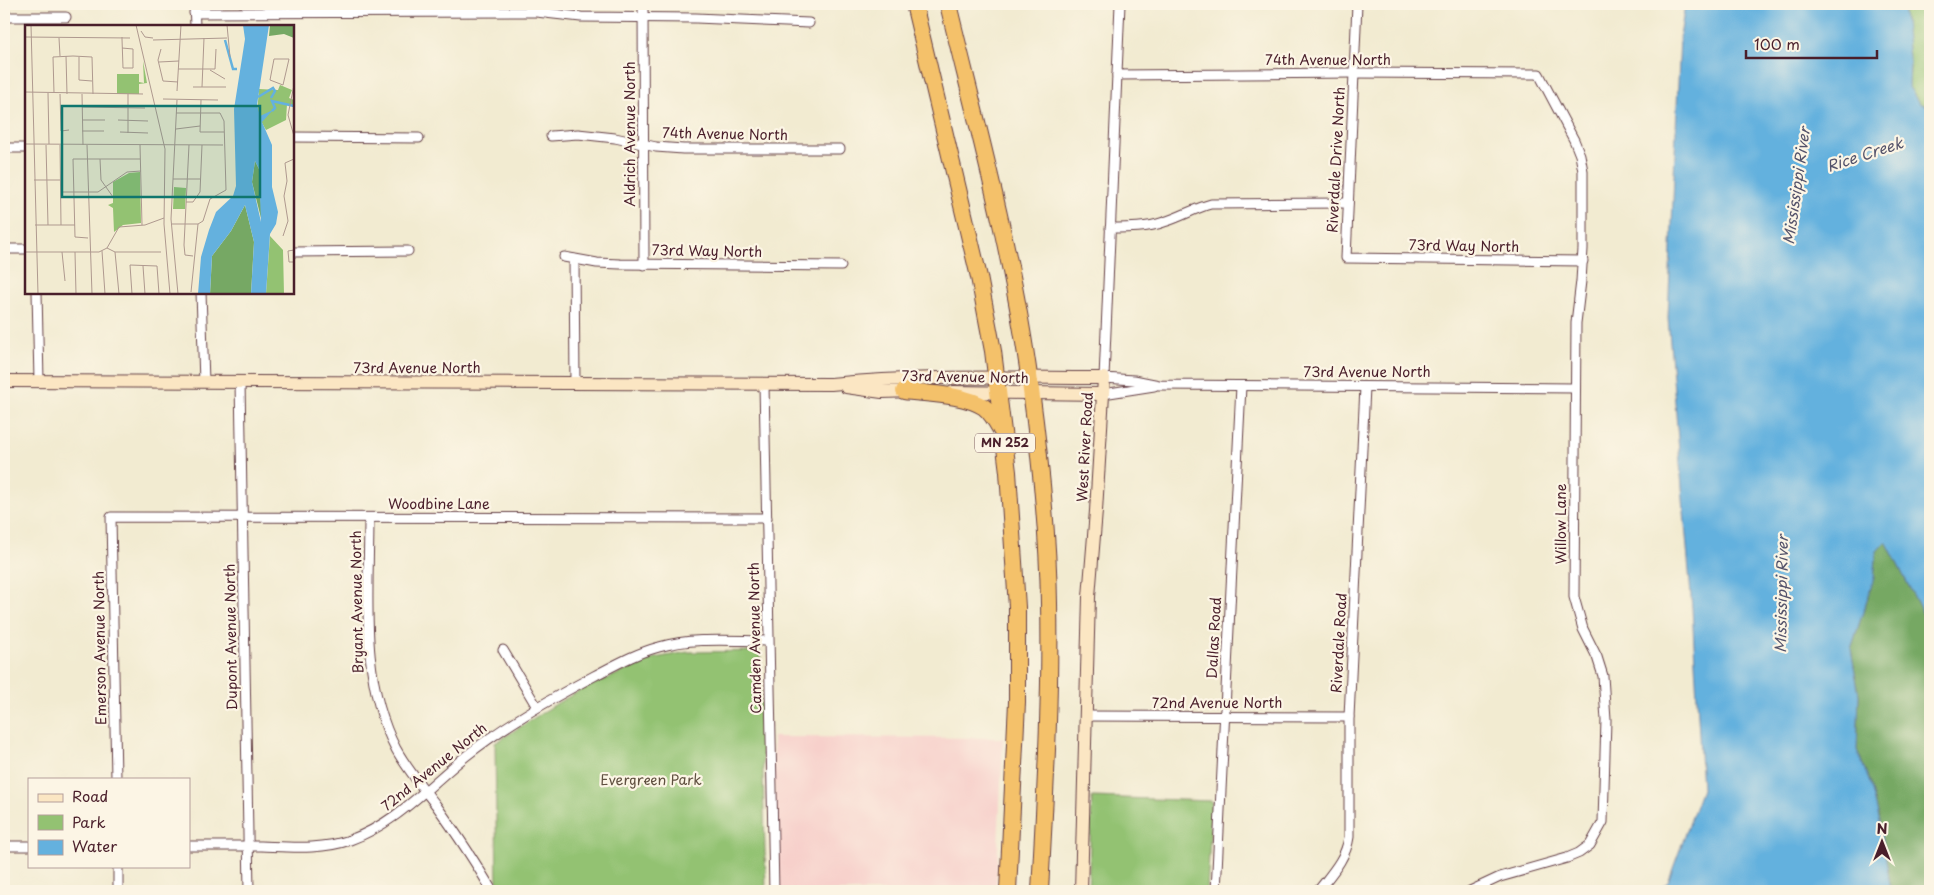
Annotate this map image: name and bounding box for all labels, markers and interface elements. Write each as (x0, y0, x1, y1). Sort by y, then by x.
inset map (25, 25, 294, 294)
scale bar (1746, 28, 1878, 60)
text: 100 m (1754, 32, 1800, 55)
street label: 74th Avenue North (1265, 49, 1391, 70)
street label: Aldrich Avenue North (619, 61, 640, 207)
street label: Riverdale Drive North (1321, 86, 1350, 234)
street label: 74th Avenue North (662, 122, 788, 145)
water label: Mississippi River (1776, 124, 1815, 246)
water label: Rice Creek (1823, 130, 1907, 177)
street label: 73rd Way North (1409, 234, 1519, 257)
street label: 73rd Way North (652, 239, 762, 262)
street label: 73rd Avenue North (353, 357, 481, 378)
street label: 73rd Avenue North (1303, 361, 1431, 382)
street label: 73rd Avenue North (901, 365, 1029, 388)
street label: West River Road (1071, 392, 1098, 502)
road number: MN 252 (975, 433, 1035, 452)
street label: Willow Lane (1550, 483, 1571, 565)
street label: Woodbine Lane (388, 493, 490, 514)
street label: Bryant Avenue North (345, 530, 368, 674)
water label: Mississippi River (1768, 533, 1793, 653)
street label: Camden Avenue North (743, 562, 766, 714)
street label: Dupont Avenue North (219, 563, 242, 711)
street label: Emerson Avenue North (88, 571, 111, 725)
street label: Riverdale Road (1325, 592, 1352, 694)
street label: Dallas Road (1201, 596, 1226, 679)
street label: 72nd Avenue North (1152, 692, 1282, 713)
street label: 72nd Avenue North (376, 717, 491, 816)
park label: Evergreen Park (600, 769, 702, 790)
legend (28, 778, 190, 868)
text: Road (72, 784, 108, 807)
text: Park (72, 810, 106, 833)
north arrow (1856, 818, 1906, 868)
text: N (1876, 818, 1888, 839)
text: Water (72, 834, 117, 857)

